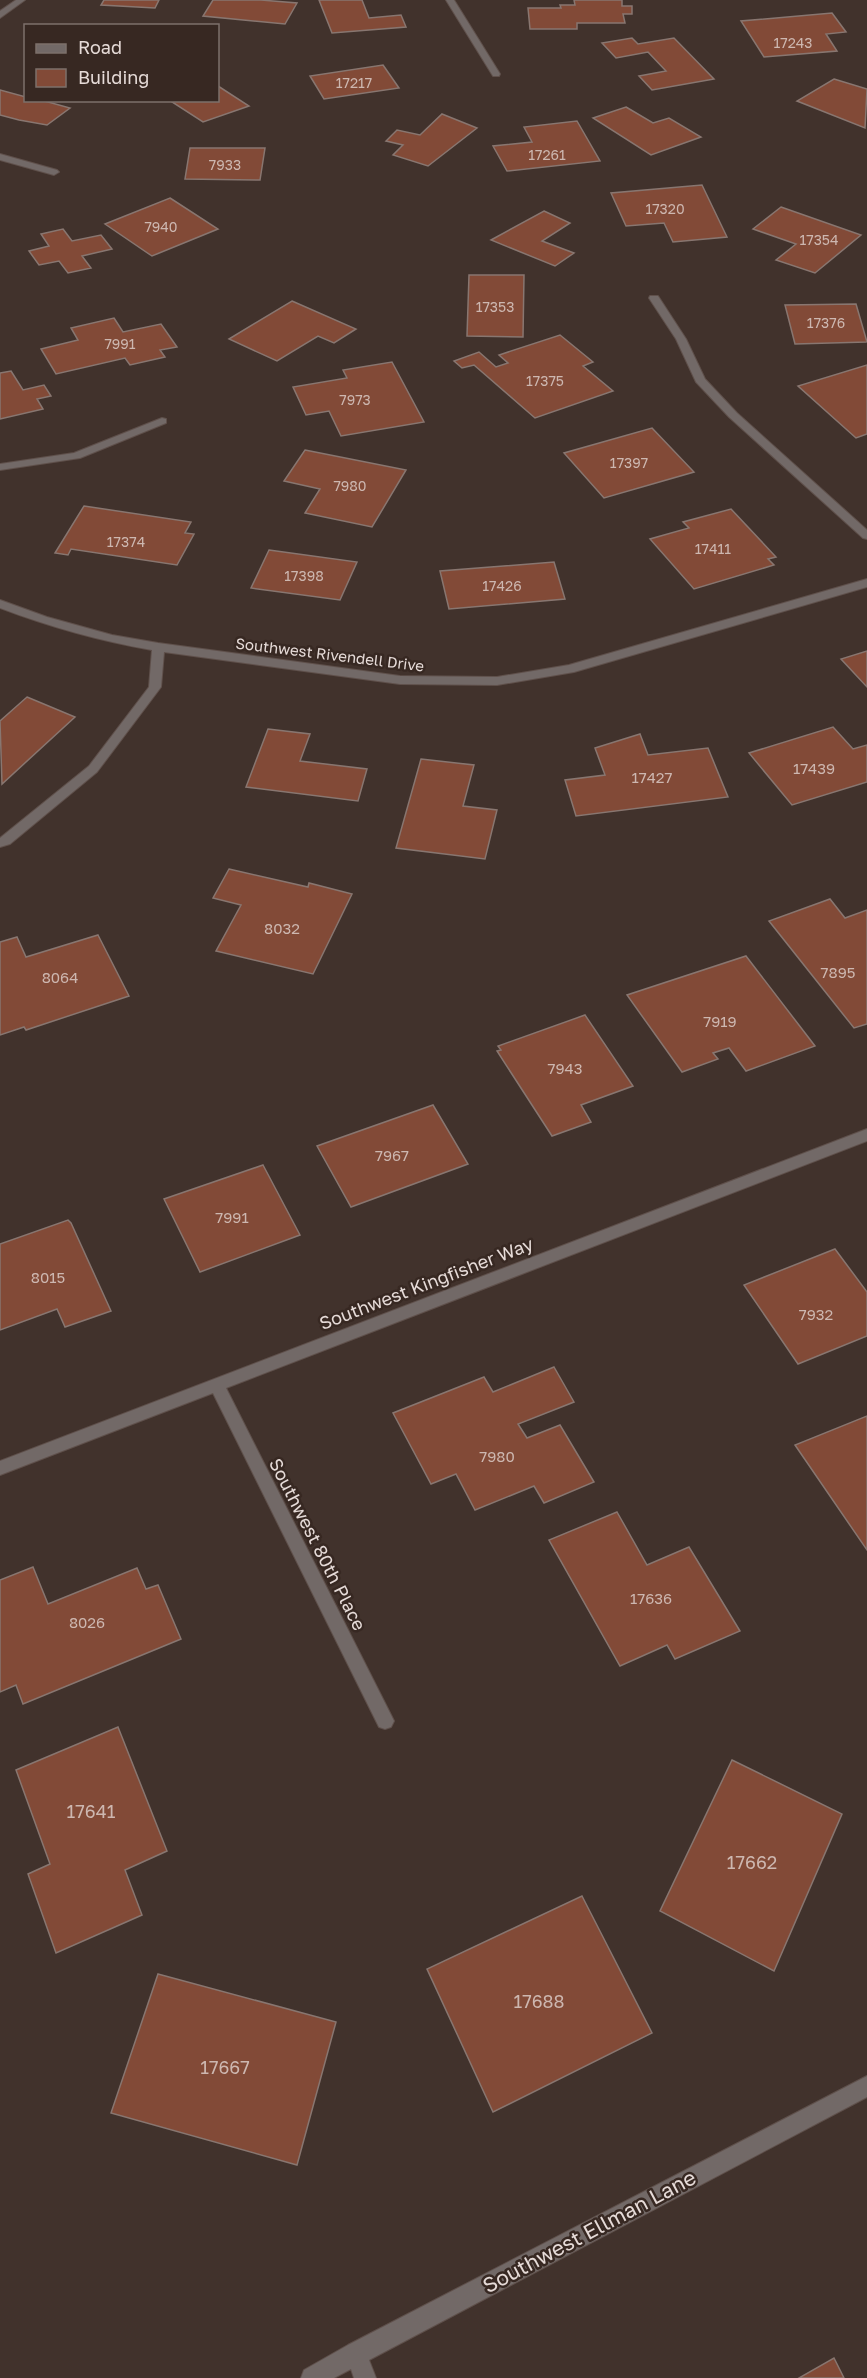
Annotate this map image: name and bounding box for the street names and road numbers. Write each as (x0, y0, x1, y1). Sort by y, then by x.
street label: Southwest Rivendell Drive (235, 633, 426, 675)
street label: Southwest Kingfisher Way (316, 1232, 536, 1334)
street label: Southwest 80th Place (265, 1454, 371, 1634)
street label: Southwest Ellman Lane (478, 2164, 700, 2298)

